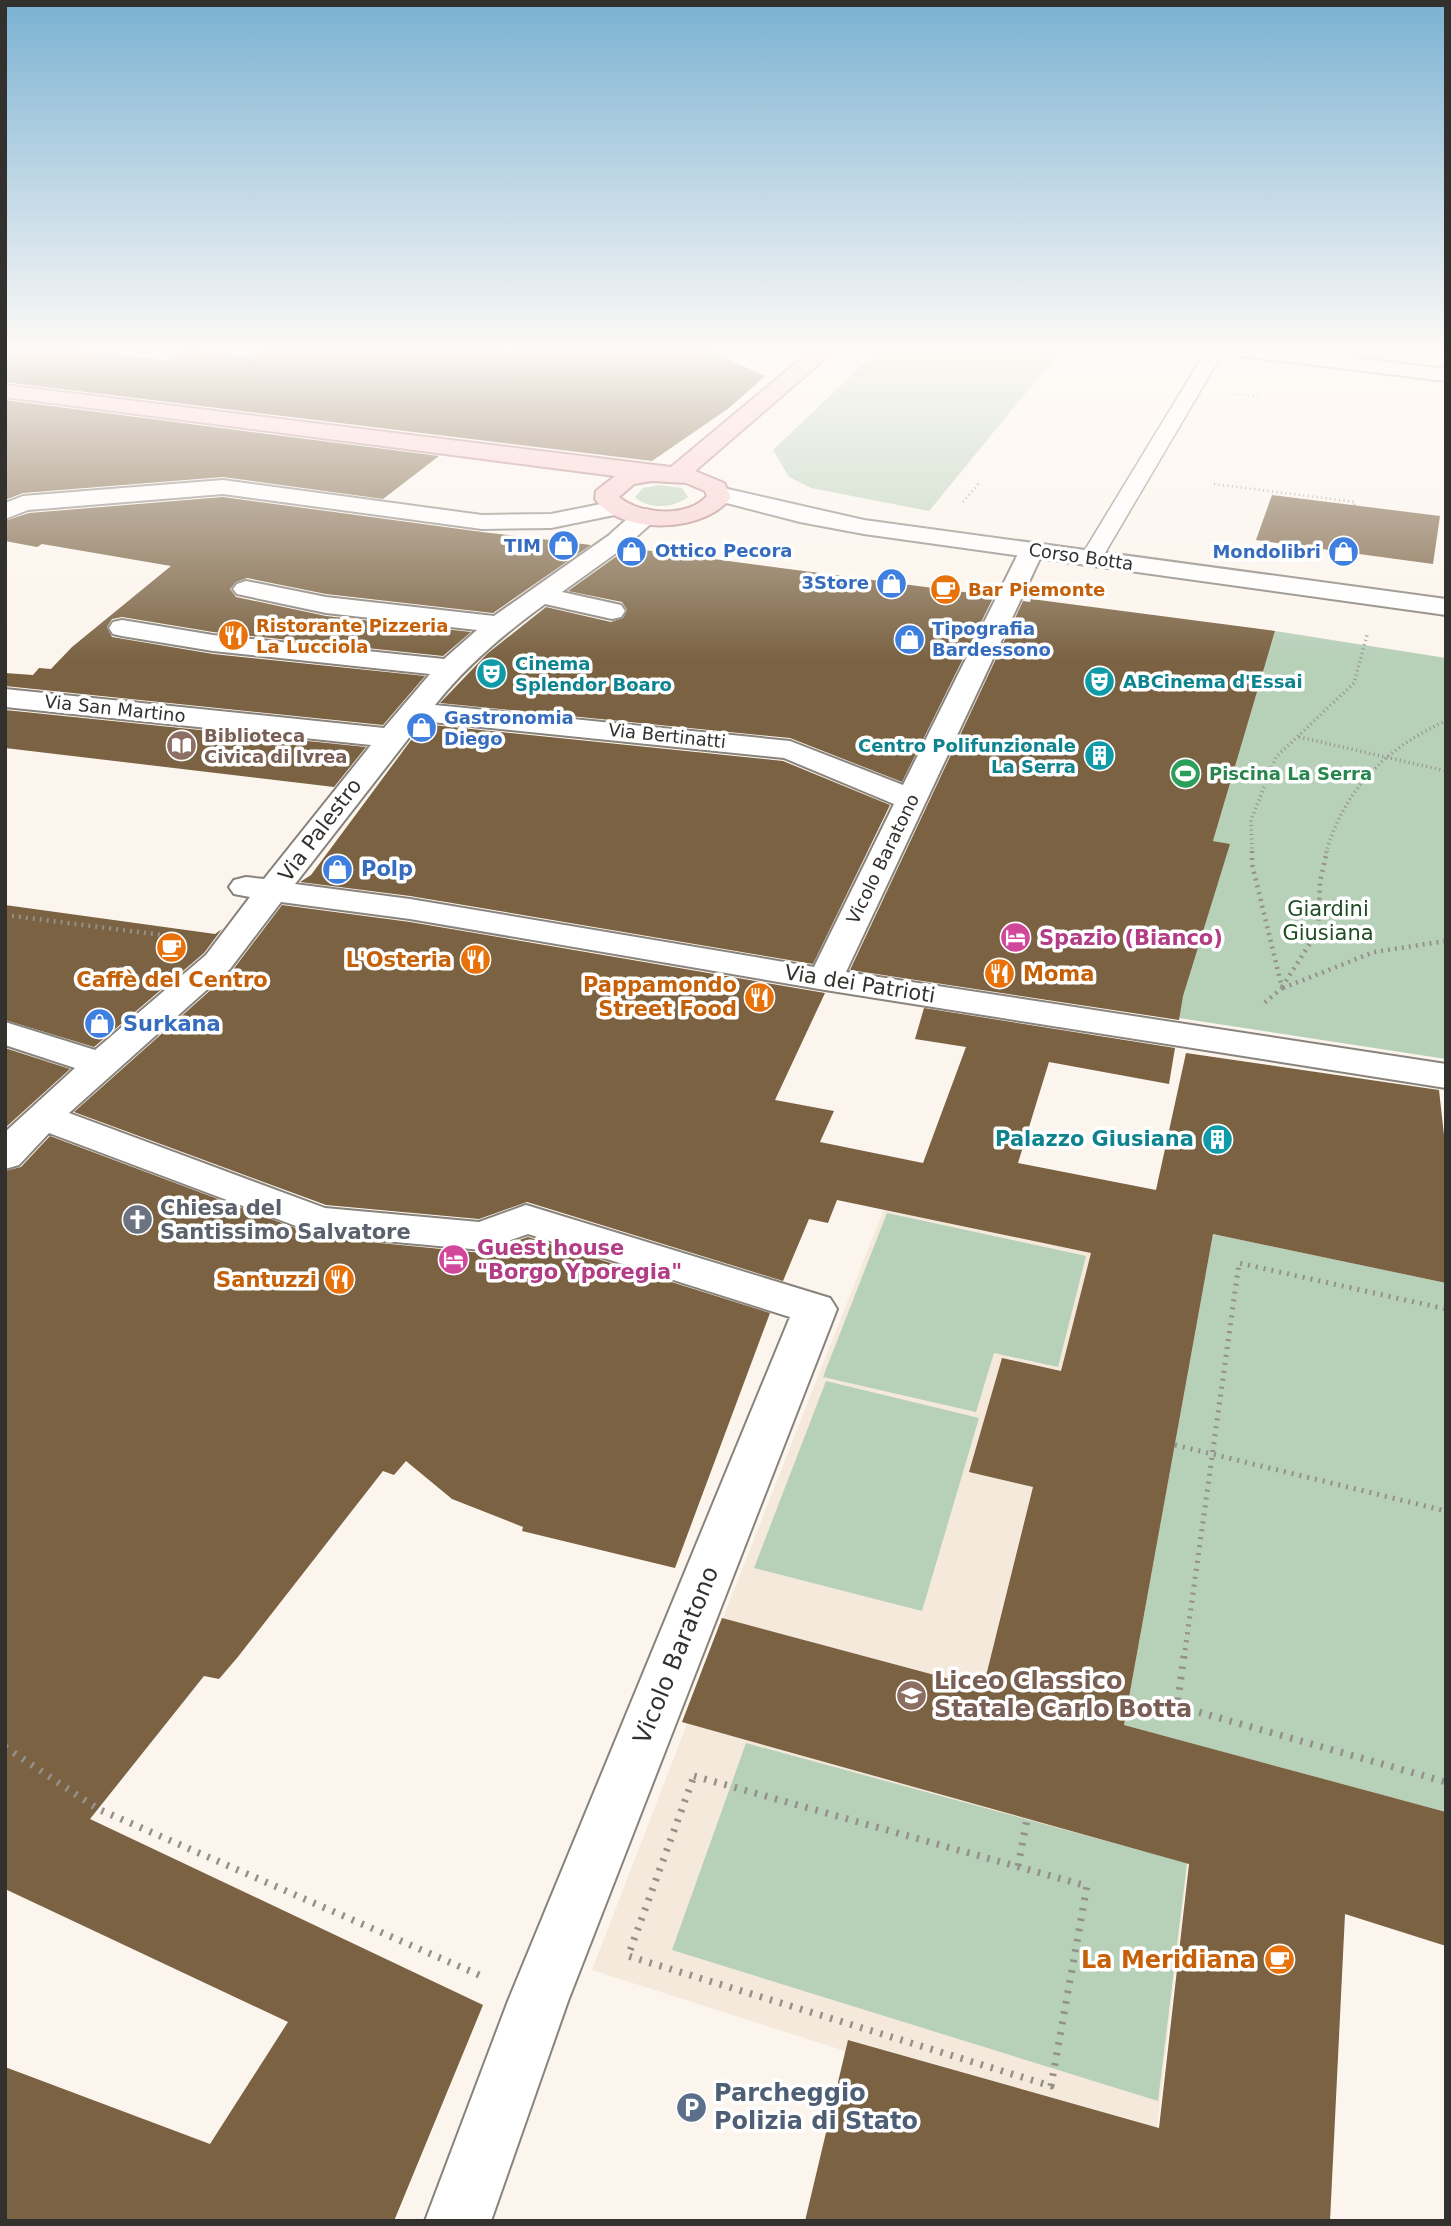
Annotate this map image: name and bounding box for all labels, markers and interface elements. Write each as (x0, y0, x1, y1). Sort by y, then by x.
shop icon: TIM (547, 529, 581, 563)
shop icon: Ottico Pecora (615, 534, 649, 568)
place label: TIM (504, 535, 541, 556)
shop icon: Mondolibri (1327, 535, 1361, 569)
street label: Corso Botta (1027, 539, 1135, 574)
place label: Ottico Pecora (655, 540, 792, 561)
place label: Mondolibri (1212, 541, 1321, 562)
shop icon: 3Store (875, 566, 909, 600)
place label: 3Store (801, 572, 869, 593)
cafe icon: Bar Piemonte (928, 573, 962, 607)
place label: Bar Piemonte (968, 579, 1105, 600)
place label: Ristorante Pizzeria La Lucciola (256, 615, 448, 657)
place label: Tipografia Bardessono (932, 618, 1051, 660)
restaurant icon: Ristorante Pizzeria La Lucciola (216, 619, 250, 653)
shop icon: Tipografia Bardessono (892, 622, 926, 656)
place label: Cinema Splendor Boaro (515, 653, 672, 695)
theatre icon: Cinema Splendor Boaro (475, 657, 509, 691)
theatre icon: ABCinema d'Essai (1083, 665, 1117, 699)
place label: ABCinema d'Essai (1123, 671, 1303, 692)
street label: Via San Martino (43, 691, 187, 726)
place label: Gastronomia Diego (444, 707, 574, 749)
shop icon: Gastronomia Diego (404, 711, 438, 745)
street label: Via Bertinatti (607, 719, 727, 752)
place label: Biblioteca Civica di Ivrea (204, 725, 347, 767)
library icon: Biblioteca Civica di Ivrea (164, 729, 198, 763)
place label: Centro Polifunzionale La Serra (858, 735, 1076, 777)
building icon: Centro Polifunzionale La Serra (1082, 739, 1116, 773)
sports icon: Piscina La Serra (1169, 757, 1203, 791)
place label: Piscina La Serra (1209, 763, 1372, 784)
street label: Via Palestro (273, 774, 367, 886)
street label: Vicolo Baratono (842, 790, 923, 927)
shop icon: Polp (321, 852, 355, 886)
place label: Polp (361, 857, 413, 881)
park label: Giardini Giusiana (1282, 897, 1374, 945)
hotel icon: Spazio (Bianco) (999, 921, 1033, 955)
place label: Spazio (Bianco) (1039, 926, 1223, 950)
cafe icon: Caffè del Centro (155, 931, 189, 965)
restaurant icon: L'Osteria (458, 943, 492, 977)
place label: L'Osteria (346, 948, 452, 972)
restaurant icon: Moma (983, 957, 1017, 991)
street label: Via dei Patrioti (783, 960, 937, 1008)
place label: Moma (1023, 962, 1094, 986)
place label: Caffè del Centro (76, 968, 268, 992)
place label: Pappamondo Street Food (583, 973, 737, 1021)
restaurant icon: Pappamondo Street Food (743, 980, 777, 1014)
shop icon: Surkana (83, 1007, 117, 1041)
place label: Surkana (123, 1012, 221, 1036)
building icon: Palazzo Giusiana (1200, 1122, 1234, 1156)
place label: Palazzo Giusiana (995, 1127, 1194, 1151)
place label: Chiesa del Santissimo Salvatore (160, 1196, 411, 1244)
church icon: Chiesa del Santissimo Salvatore (120, 1203, 154, 1237)
place label: Guest house "Borgo Yporegia" (477, 1236, 682, 1284)
hotel icon: Guest house "Borgo Yporegia" (437, 1243, 471, 1277)
restaurant icon: Santuzzi (323, 1263, 357, 1297)
place label: Santuzzi (216, 1268, 317, 1292)
street label: Vicolo Baratono (628, 1562, 724, 1748)
place label: Liceo Classico Statale Carlo Botta (934, 1667, 1192, 1723)
school or university icon: Liceo Classico Statale Carlo Botta (894, 1678, 928, 1712)
cafe icon: La Meridiana (1262, 1943, 1296, 1977)
place label: La Meridiana (1081, 1946, 1256, 1974)
place label: Parcheggio Polizia di Stato (714, 2079, 918, 2135)
parking icon: Parcheggio Polizia di Stato (674, 2090, 708, 2124)

